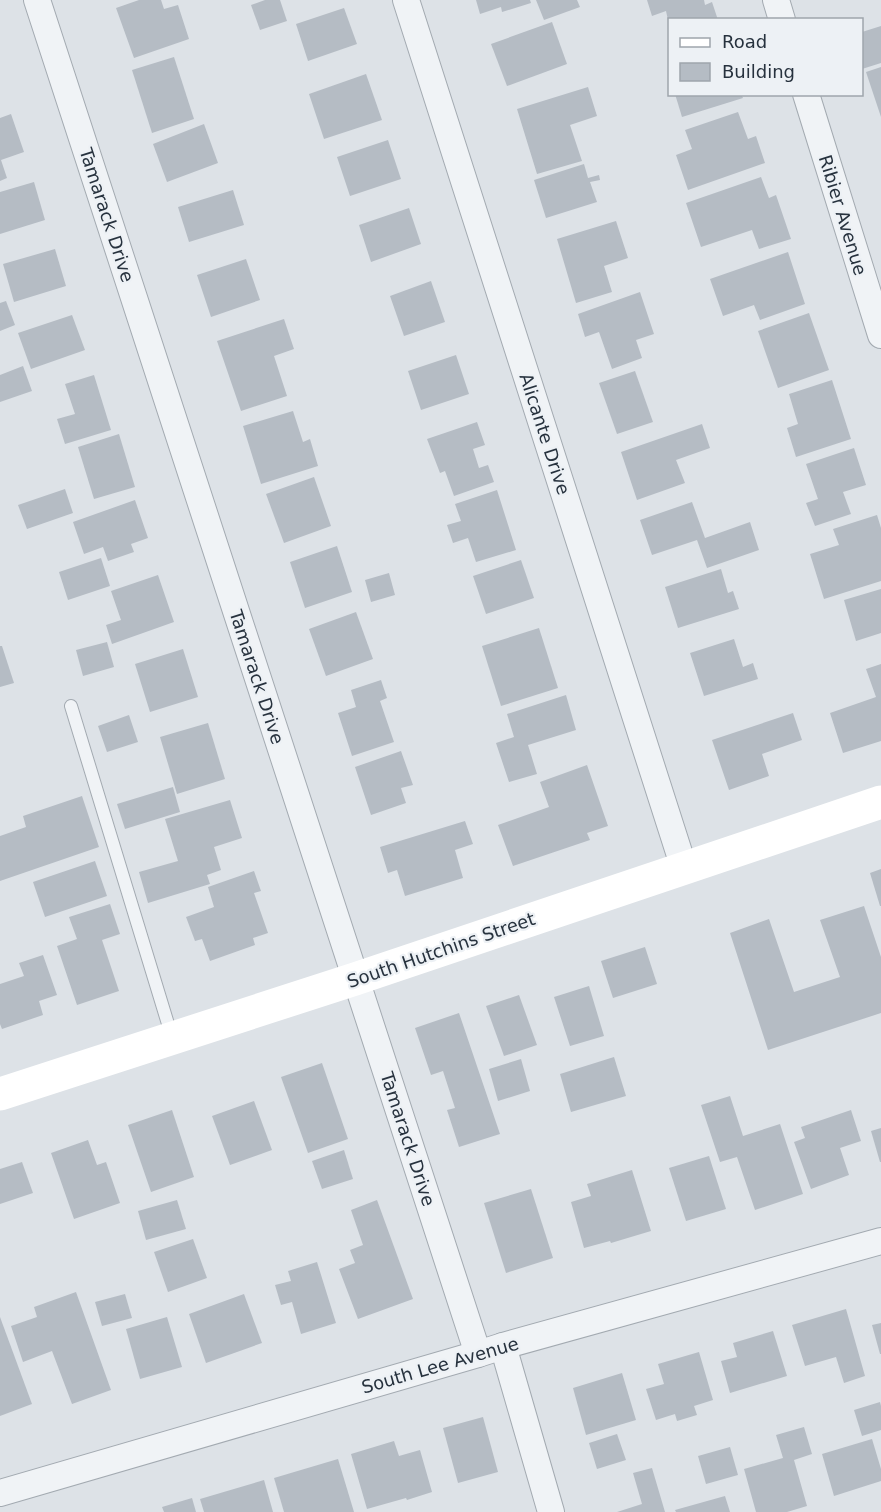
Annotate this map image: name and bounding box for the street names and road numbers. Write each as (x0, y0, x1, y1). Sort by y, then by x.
street label: Tamarack Drive (75, 144, 139, 285)
street label: Ribier Avenue (815, 152, 871, 278)
street label: Alicante Drive (515, 371, 575, 497)
street label: Tamarack Drive (225, 606, 289, 747)
street label: South Hutchins Street (344, 908, 538, 992)
street label: Tamarack Drive (376, 1068, 440, 1209)
street label: South Lee Avenue (359, 1333, 521, 1397)

